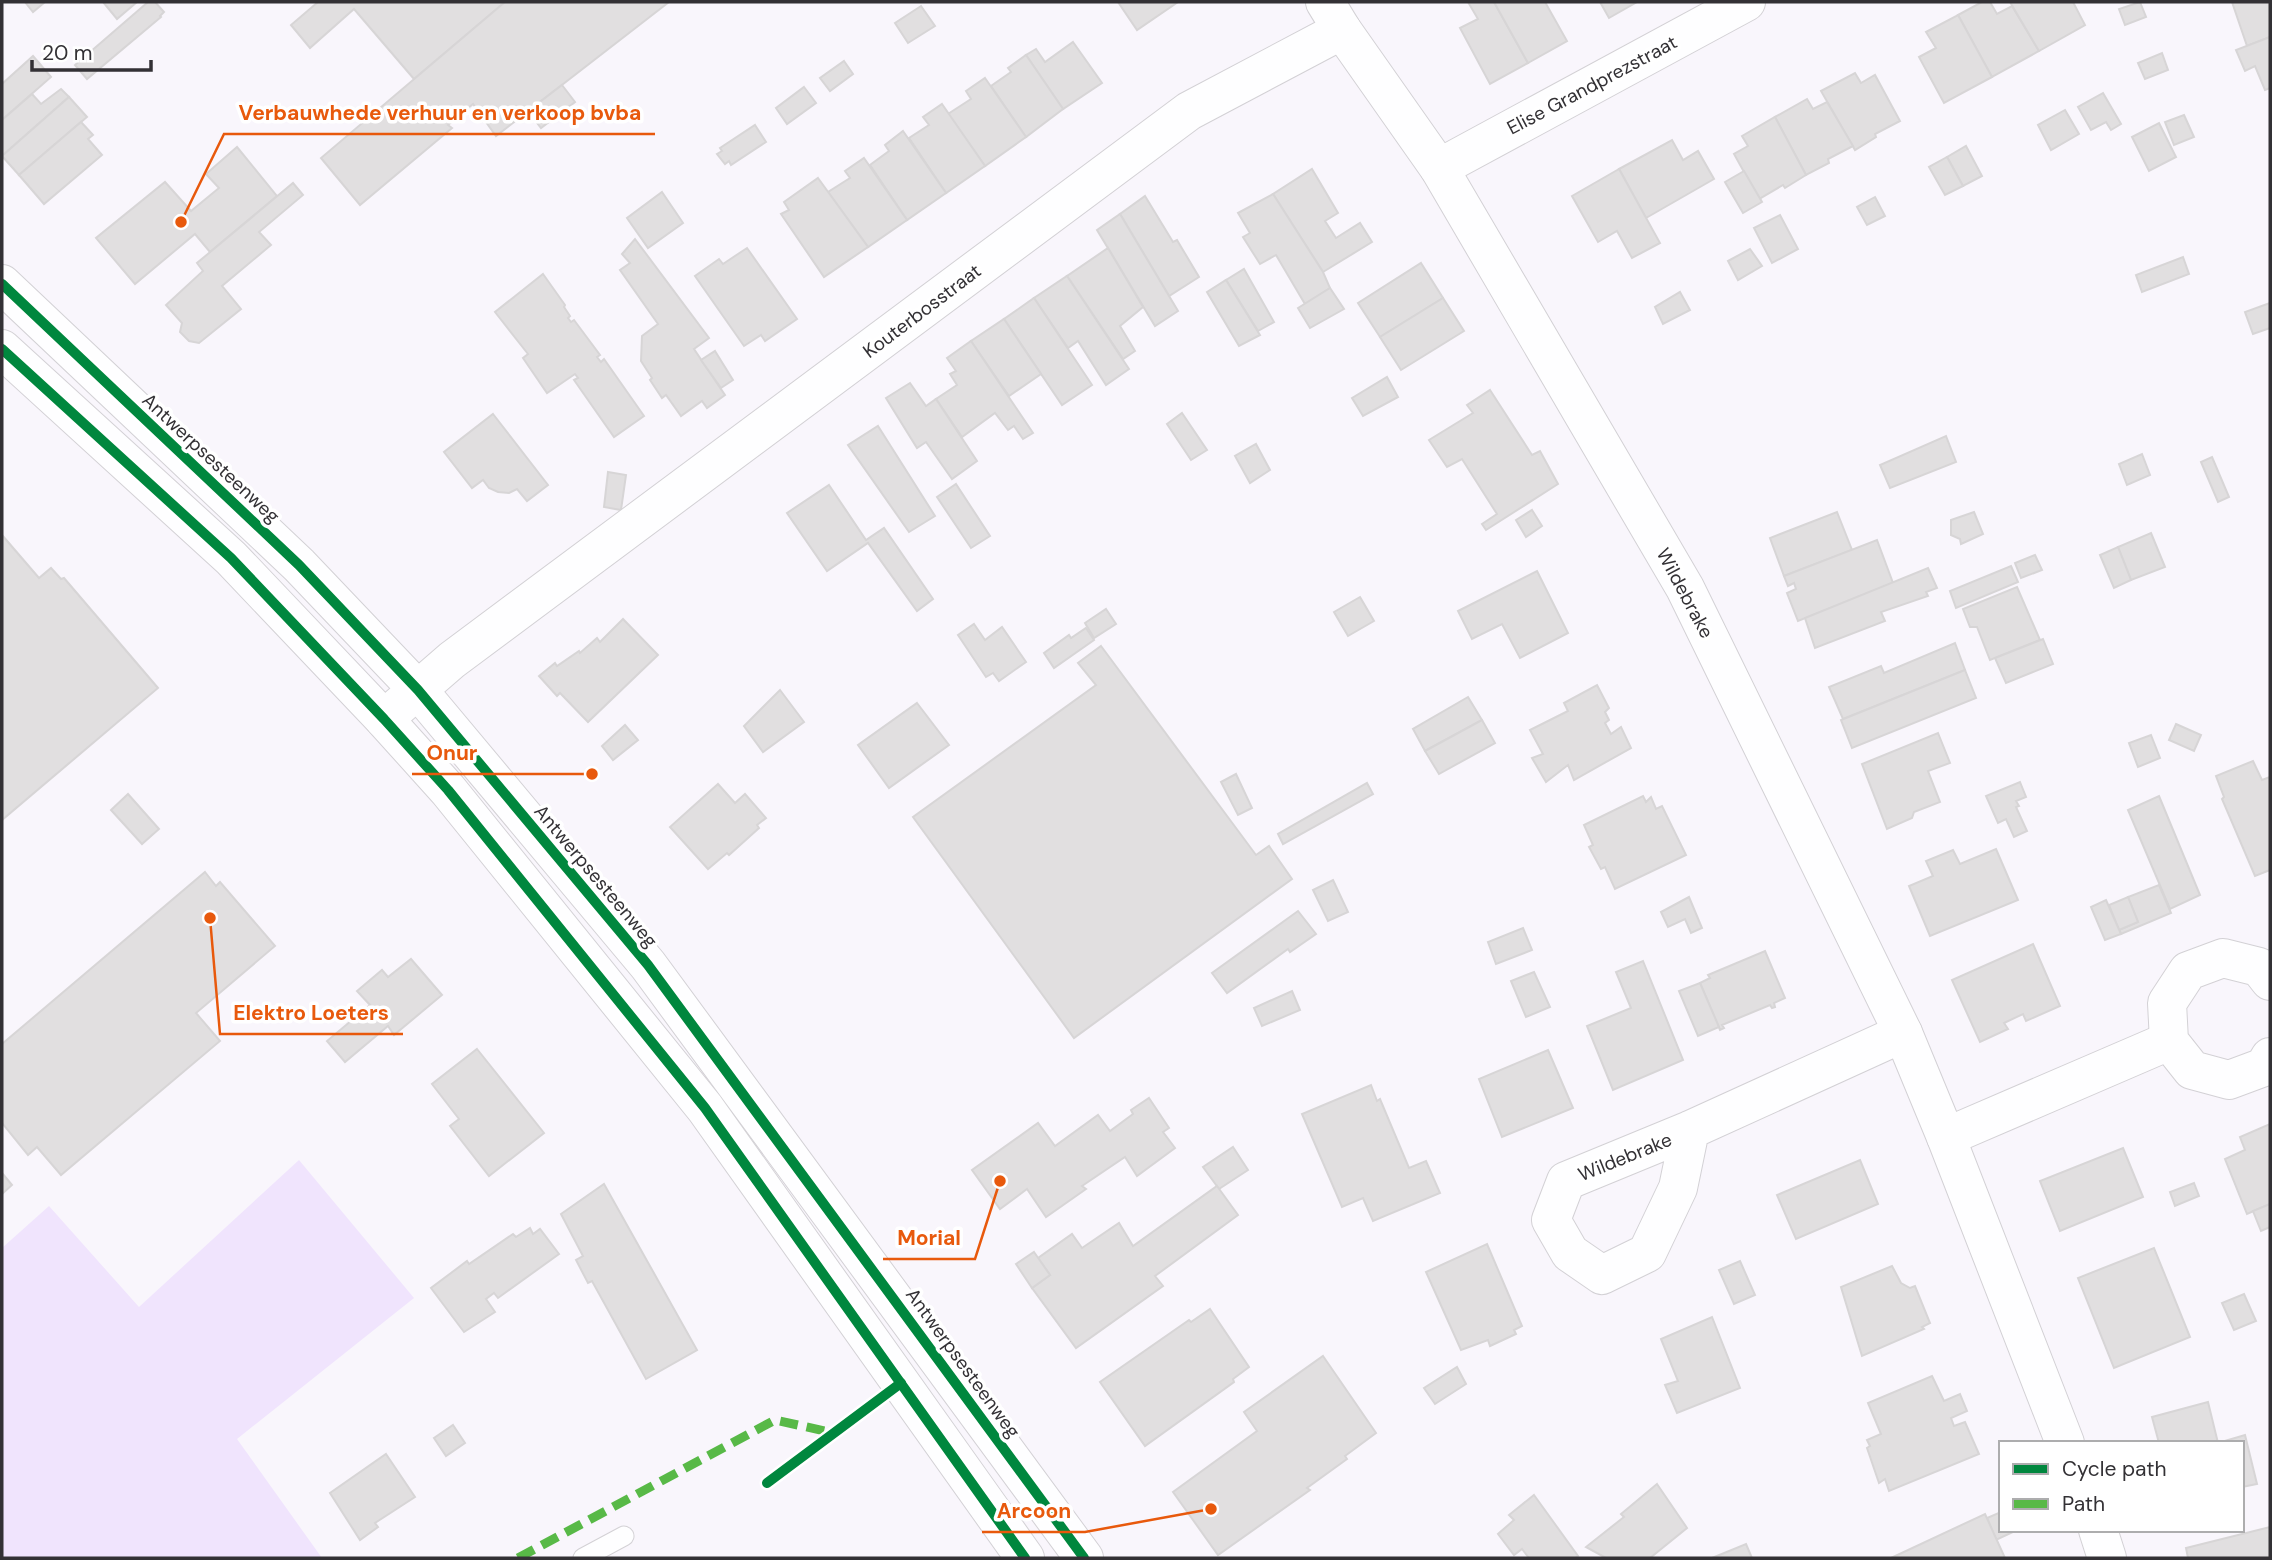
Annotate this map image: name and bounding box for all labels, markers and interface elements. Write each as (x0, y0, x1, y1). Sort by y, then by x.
scale bar (32, 28, 150, 72)
street label: Elise Grandprezstraat (1503, 30, 1681, 140)
text: 20 m (42, 39, 93, 67)
callout: Verbauwhede verhuur en verkoop bvba (224, 92, 655, 134)
text: Verbauwhede verhuur en verkoop bvba (239, 99, 641, 127)
street label: Kouterbosstraat (858, 258, 986, 364)
street label: Antwerpsesteenweg (137, 388, 285, 529)
street label: Wildebrake (1651, 543, 1719, 643)
callout: Onur (412, 732, 491, 774)
text: Onur (427, 739, 478, 767)
street label: Antwerpsesteenweg (529, 799, 663, 953)
callout: Elektro Loeters (220, 992, 403, 1034)
text: Elektro Loeters (233, 999, 389, 1027)
street label: Wildebrake (1574, 1127, 1676, 1187)
callout: Morial (883, 1217, 975, 1259)
text: Morial (897, 1224, 961, 1252)
street label: Antwerpsesteenweg (900, 1283, 1026, 1443)
legend (1999, 1441, 2244, 1532)
text: Cycle path (2062, 1455, 2167, 1483)
callout: Arcoon (982, 1490, 1085, 1532)
text: Path (2062, 1490, 2105, 1518)
text: Arcoon (997, 1497, 1071, 1525)

